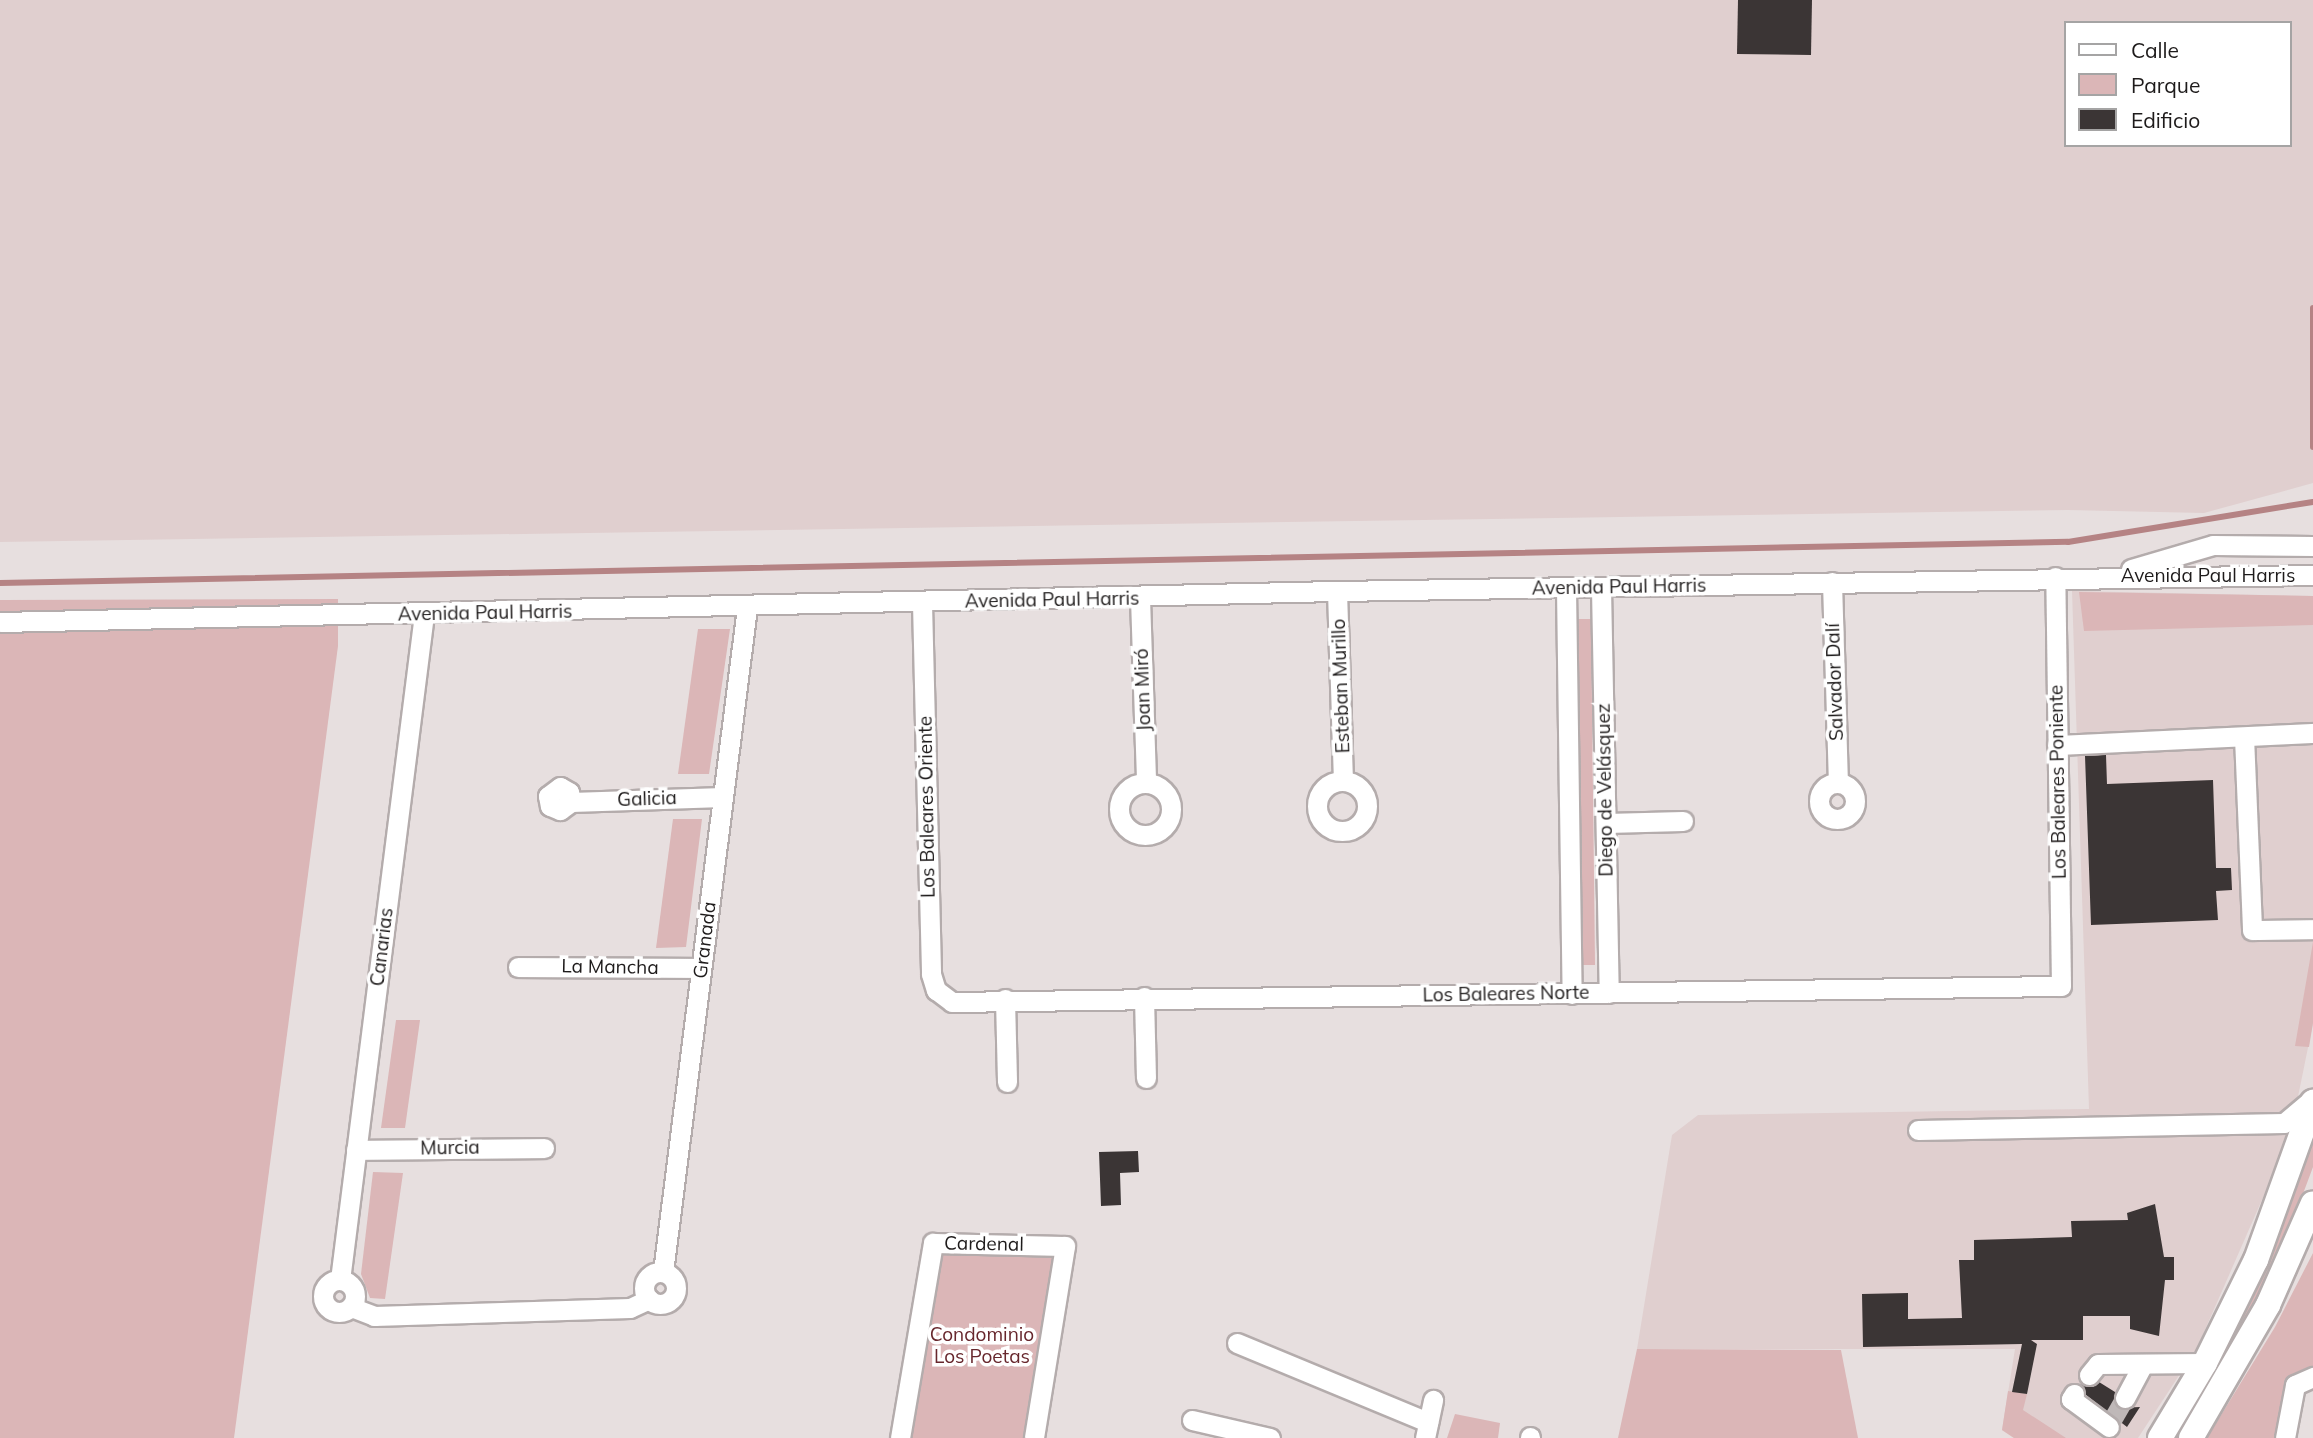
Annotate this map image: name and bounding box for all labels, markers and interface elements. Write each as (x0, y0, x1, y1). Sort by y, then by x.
legend (2064, 21, 2292, 147)
text: Calle (2131, 37, 2179, 63)
text: Parque (2131, 72, 2200, 98)
text: Edificio (2131, 107, 2200, 133)
street label: Avenida Paul Harris (2121, 565, 2295, 587)
street label: Avenida Paul Harris (1532, 574, 1706, 600)
street label: Avenida Paul Harris (965, 587, 1139, 613)
street label: Avenida Paul Harris (398, 600, 572, 626)
street label: Esteban Murillo (1327, 618, 1355, 754)
street label: Salvador Dalí (1822, 623, 1848, 741)
street label: Joan Miró (1130, 648, 1156, 732)
street label: Los Baleares Poniente (2045, 685, 2071, 879)
street label: Diego de Velásquez (1592, 703, 1618, 877)
street label: Los Baleares Oriente (914, 716, 940, 898)
street label: Galicia (617, 787, 677, 811)
street label: Granada (689, 900, 721, 980)
street label: Canarias (366, 906, 398, 988)
street label: La Mancha (561, 955, 659, 979)
street label: Los Baleares Norte (1422, 981, 1590, 1007)
street label: Murcia (420, 1136, 480, 1160)
street label: Cardenal (944, 1232, 1024, 1256)
park label: Condominio Los Poetas (930, 1324, 1034, 1368)

